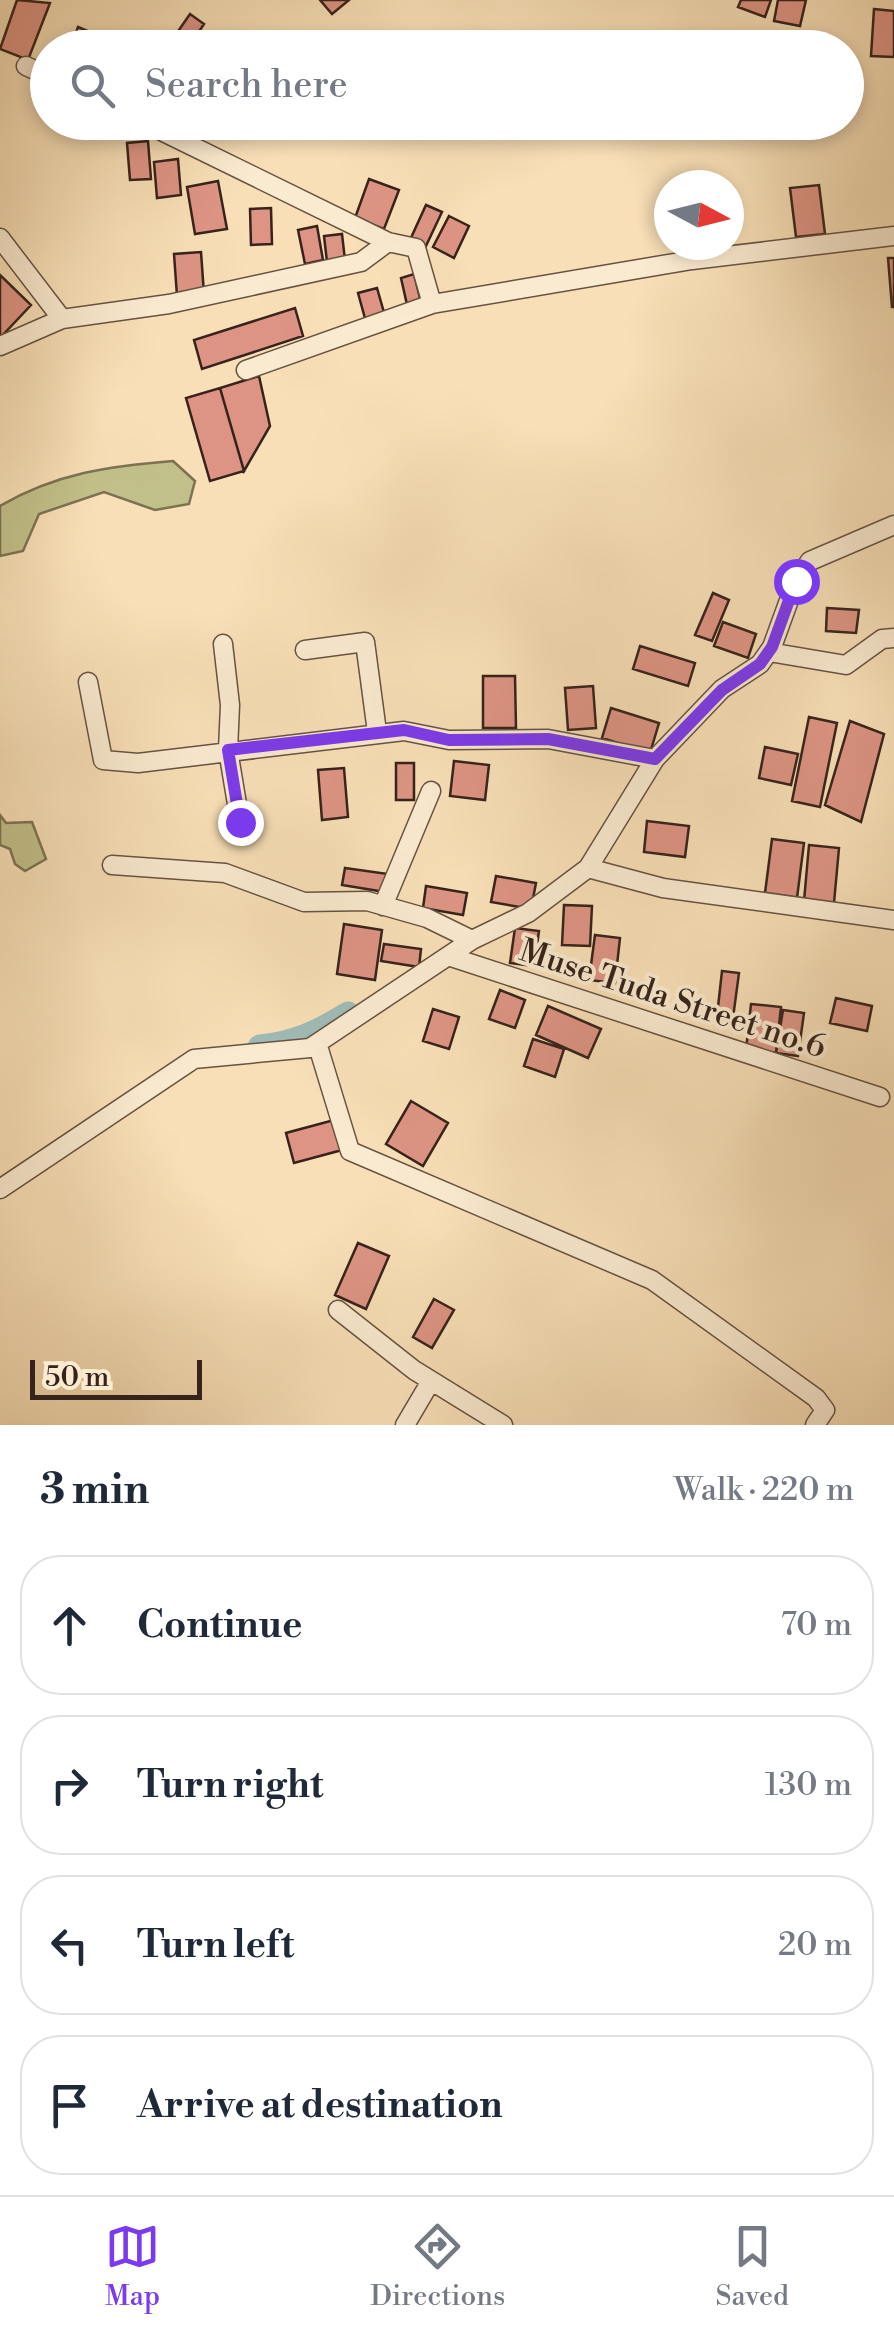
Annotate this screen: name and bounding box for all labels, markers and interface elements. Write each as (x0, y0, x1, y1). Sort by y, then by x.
search box (30, 30, 864, 140)
icon: search (65, 58, 120, 113)
text: Search here (145, 62, 348, 109)
north arrow (654, 170, 744, 260)
route start (774, 559, 820, 605)
route end (218, 800, 264, 846)
street label: Muse Tuda Street no.6 (514, 931, 831, 1067)
scale bar (30, 1355, 202, 1400)
text: 50 m (45, 1360, 109, 1395)
text: 3 min (40, 1464, 149, 1517)
text: Walk · 220 m (674, 1470, 854, 1510)
icon: ahead (42, 1598, 97, 1653)
text: Continue (137, 1602, 302, 1649)
text: 70 m (781, 1605, 852, 1645)
icon: right (42, 1758, 97, 1813)
text: Turn right (137, 1762, 323, 1809)
text: 130 m (765, 1765, 852, 1805)
icon: left (42, 1918, 97, 1973)
text: Turn left (137, 1922, 294, 1969)
text: 20 m (778, 1925, 852, 1965)
icon: arrive (42, 2078, 97, 2133)
text: Arrive at destination (137, 2082, 503, 2129)
tab: Map (105, 2219, 160, 2314)
tab: Directions (370, 2219, 505, 2314)
tab: Saved (715, 2219, 789, 2314)

